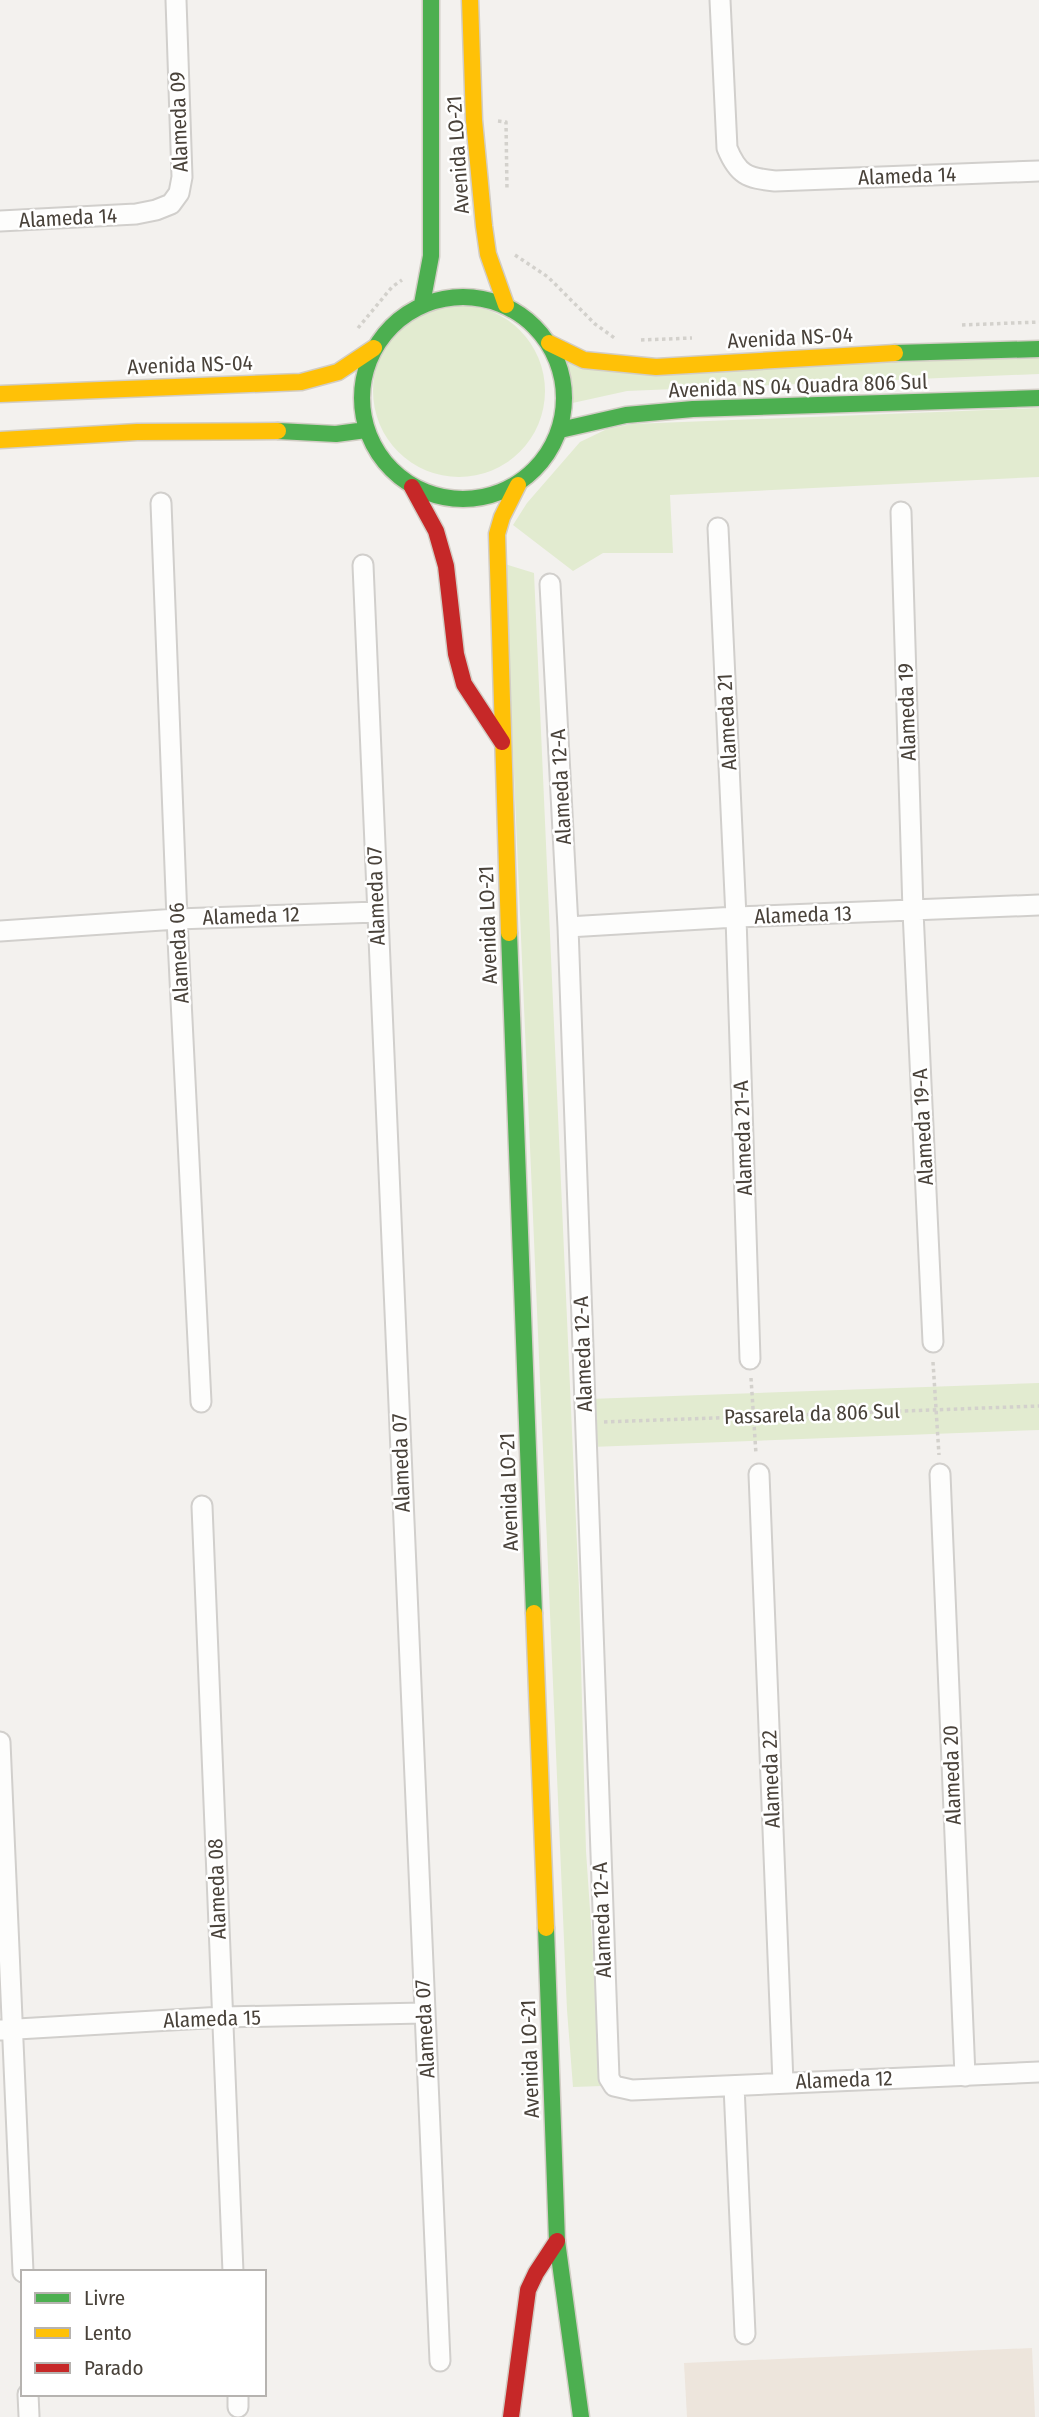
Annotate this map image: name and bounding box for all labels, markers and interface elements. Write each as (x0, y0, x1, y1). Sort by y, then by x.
street label: Alameda 09 (164, 71, 194, 173)
street label: Avenida LO-21 (441, 95, 475, 215)
street label: Alameda 14 (858, 161, 956, 191)
street label: Alameda 14 (18, 202, 118, 234)
street label: Avenida NS-04 (727, 322, 853, 354)
street label: Avenida NS-04 (127, 350, 253, 380)
street label: Avenida NS 04 Quadra 806 Sul (668, 368, 928, 404)
street label: Alameda 19 (892, 662, 922, 762)
street label: Alameda 21 (711, 673, 743, 771)
street label: Alameda 12-A (545, 728, 577, 846)
street label: Alameda 07 (361, 846, 391, 946)
street label: Avenida LO-21 (473, 865, 503, 985)
street label: Alameda 13 (754, 900, 852, 930)
street label: Alameda 12 (202, 901, 300, 931)
street label: Alameda 06 (163, 902, 195, 1004)
street label: Alameda 19-A (907, 1068, 939, 1186)
street label: Alameda 21-A (728, 1080, 758, 1196)
street label: Alameda 12-A (568, 1296, 598, 1412)
street label: Passarela da 806 Sul (724, 1398, 901, 1430)
street label: Alameda 07 (386, 1413, 416, 1513)
street label: Avenida LO-21 (494, 1432, 524, 1552)
street label: Alameda 20 (937, 1725, 967, 1825)
street label: Alameda 22 (756, 1729, 786, 1829)
street label: Alameda 08 (202, 1838, 232, 1940)
street label: Alameda 12-A (587, 1862, 617, 1978)
street label: Alameda 07 (409, 1979, 441, 2079)
street label: Avenida LO-21 (515, 1999, 545, 2119)
street label: Alameda 15 (163, 2004, 261, 2034)
street label: Alameda 12 (795, 2065, 893, 2095)
legend (21, 2270, 266, 2396)
text: Livre (84, 2285, 125, 2311)
text: Lento (84, 2320, 132, 2346)
text: Parado (84, 2355, 143, 2381)

